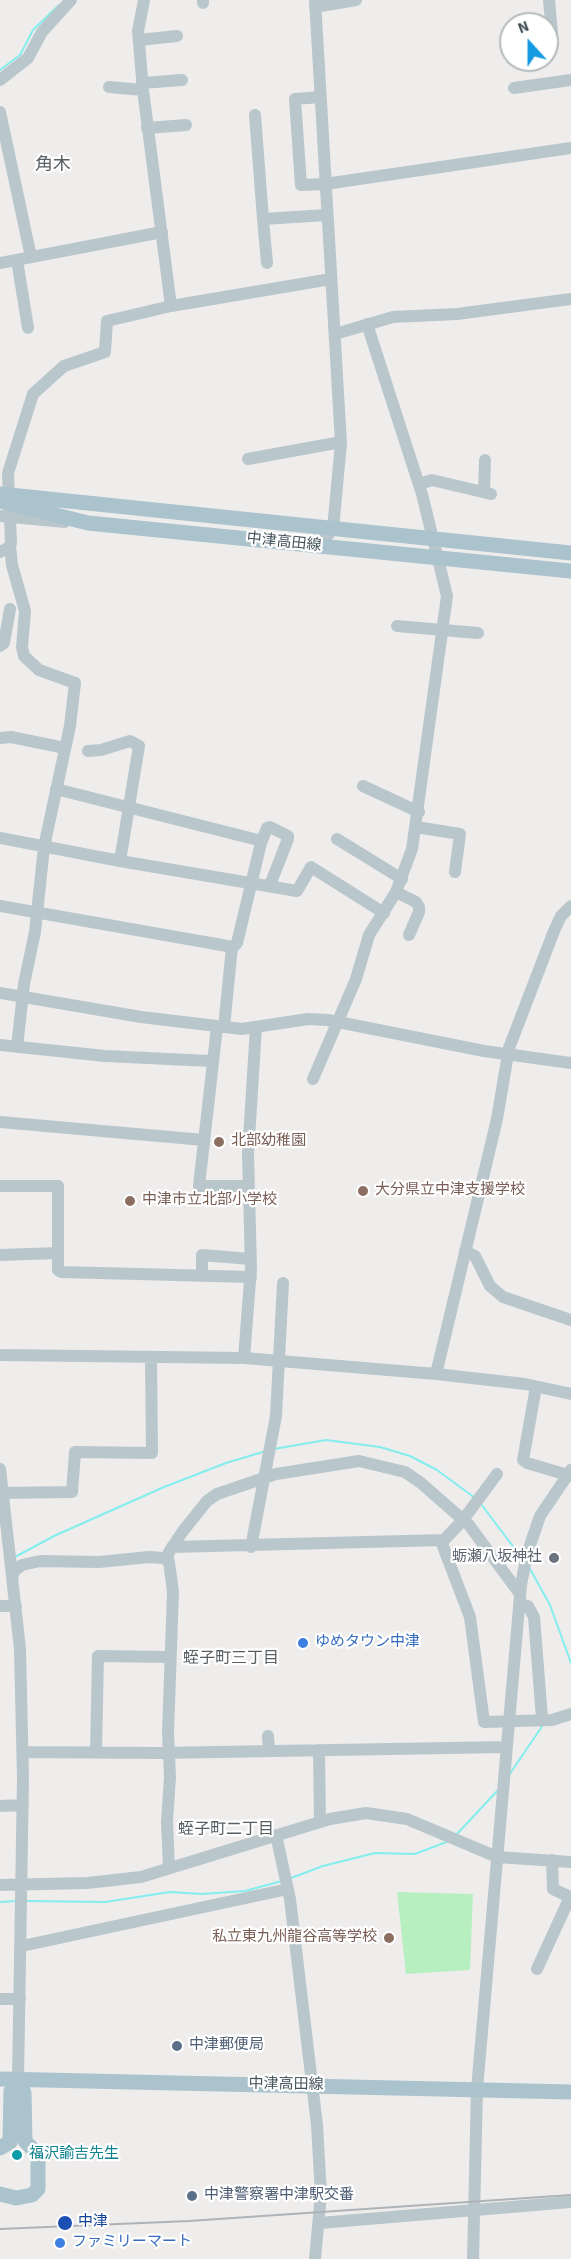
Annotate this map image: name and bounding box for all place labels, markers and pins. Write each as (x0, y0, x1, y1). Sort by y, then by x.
place label: 北部幼稚園 (231, 1133, 306, 1151)
marker: 北部幼稚園 (212, 1135, 226, 1149)
place label: 大分県立中津支援学校 (375, 1182, 525, 1200)
marker: 大分県立中津支援学校 (356, 1184, 370, 1198)
place label: 中津市立北部小学校 (142, 1192, 277, 1210)
marker: 中津市立北部小学校 (123, 1194, 137, 1208)
place label: 蛎瀬八坂神社 (452, 1549, 542, 1567)
marker: 蛎瀬八坂神社 (547, 1551, 561, 1565)
place label: ゆめタウン中津 (315, 1634, 420, 1652)
marker: ゆめタウン中津 (296, 1636, 310, 1650)
place label: 私立東九州龍谷高等学校 (212, 1929, 377, 1947)
marker: 私立東九州龍谷高等学校 (382, 1931, 396, 1945)
place label: 中津郵便局 (189, 2037, 264, 2055)
marker: 中津郵便局 (170, 2039, 184, 2053)
place label: 福沢諭吉先生 (29, 2146, 119, 2164)
marker: 福沢諭吉先生 (10, 2148, 24, 2162)
place label: 中津警察署中津駅交番 (204, 2187, 354, 2205)
marker: 中津警察署中津駅交番 (185, 2189, 199, 2203)
marker: 中津 (56, 2214, 74, 2232)
place label: 中津 (78, 2214, 108, 2232)
place label: ファミリーマート (72, 2234, 192, 2252)
marker: ファミリーマート (53, 2236, 67, 2250)

